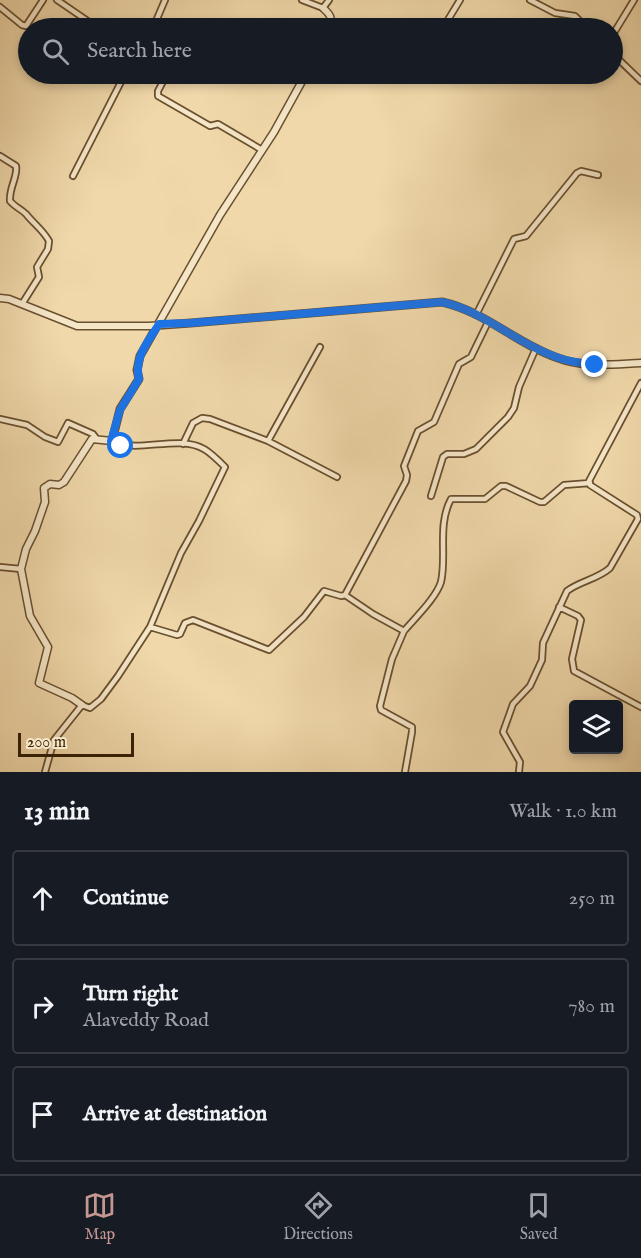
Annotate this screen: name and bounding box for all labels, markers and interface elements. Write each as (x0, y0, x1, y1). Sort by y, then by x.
search box (18, 18, 623, 84)
icon: search (39, 35, 72, 68)
text: Search here (87, 37, 192, 65)
route end (581, 351, 607, 377)
route start (107, 432, 133, 458)
map controls (569, 700, 623, 754)
button: layers (569, 700, 623, 754)
scale bar (18, 730, 134, 758)
text: 200 m (27, 733, 66, 753)
text: 13 min (24, 795, 90, 828)
text: Walk · 1.0 km (509, 799, 617, 824)
icon: ahead (26, 882, 59, 915)
text: Continue (83, 884, 169, 912)
text: 250 m (569, 886, 615, 911)
text: Turn right (83, 980, 178, 1008)
icon: right (26, 990, 59, 1023)
text: 780 m (568, 994, 615, 1019)
text: Alaveddy Road (83, 1008, 209, 1033)
icon: arrive (26, 1098, 59, 1131)
text: Arrive at destination (83, 1100, 267, 1128)
tab: Map (83, 1189, 116, 1245)
tab: Directions (283, 1189, 353, 1245)
tab: Saved (520, 1189, 558, 1245)

